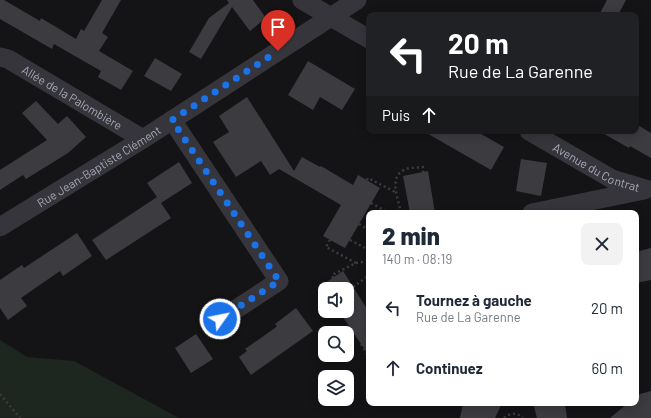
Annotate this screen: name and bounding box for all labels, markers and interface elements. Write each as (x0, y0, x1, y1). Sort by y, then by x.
pin (261, 10, 295, 51)
icon: arrive (267, 16, 289, 38)
text: 20 m (448, 26, 509, 60)
icon: left (382, 28, 434, 80)
text: Rue de La Garenne (448, 60, 593, 82)
street label: Allée de la Palombière (20, 62, 125, 132)
icon: ahead (418, 104, 440, 126)
text: Puis (382, 106, 410, 124)
street label: Rue Jean-Baptiste Clément (34, 122, 163, 210)
street label: Avenue du Contrat (551, 140, 642, 194)
text: 2 min (382, 221, 440, 250)
button: close (581, 223, 623, 265)
text: 140 m · 08:19 (382, 251, 452, 267)
map controls (318, 282, 354, 406)
button: sound (318, 282, 354, 318)
text: Tournez à gauche (416, 291, 532, 309)
icon: left (382, 297, 404, 319)
position arrow (199, 298, 241, 340)
text: 20 m (591, 299, 623, 317)
text: Rue de La Garenne (416, 309, 521, 325)
button: search (318, 326, 354, 362)
icon: ahead (382, 357, 404, 379)
text: Continuez (416, 359, 483, 377)
text: 60 m (591, 359, 623, 377)
button: layers (318, 370, 354, 406)

